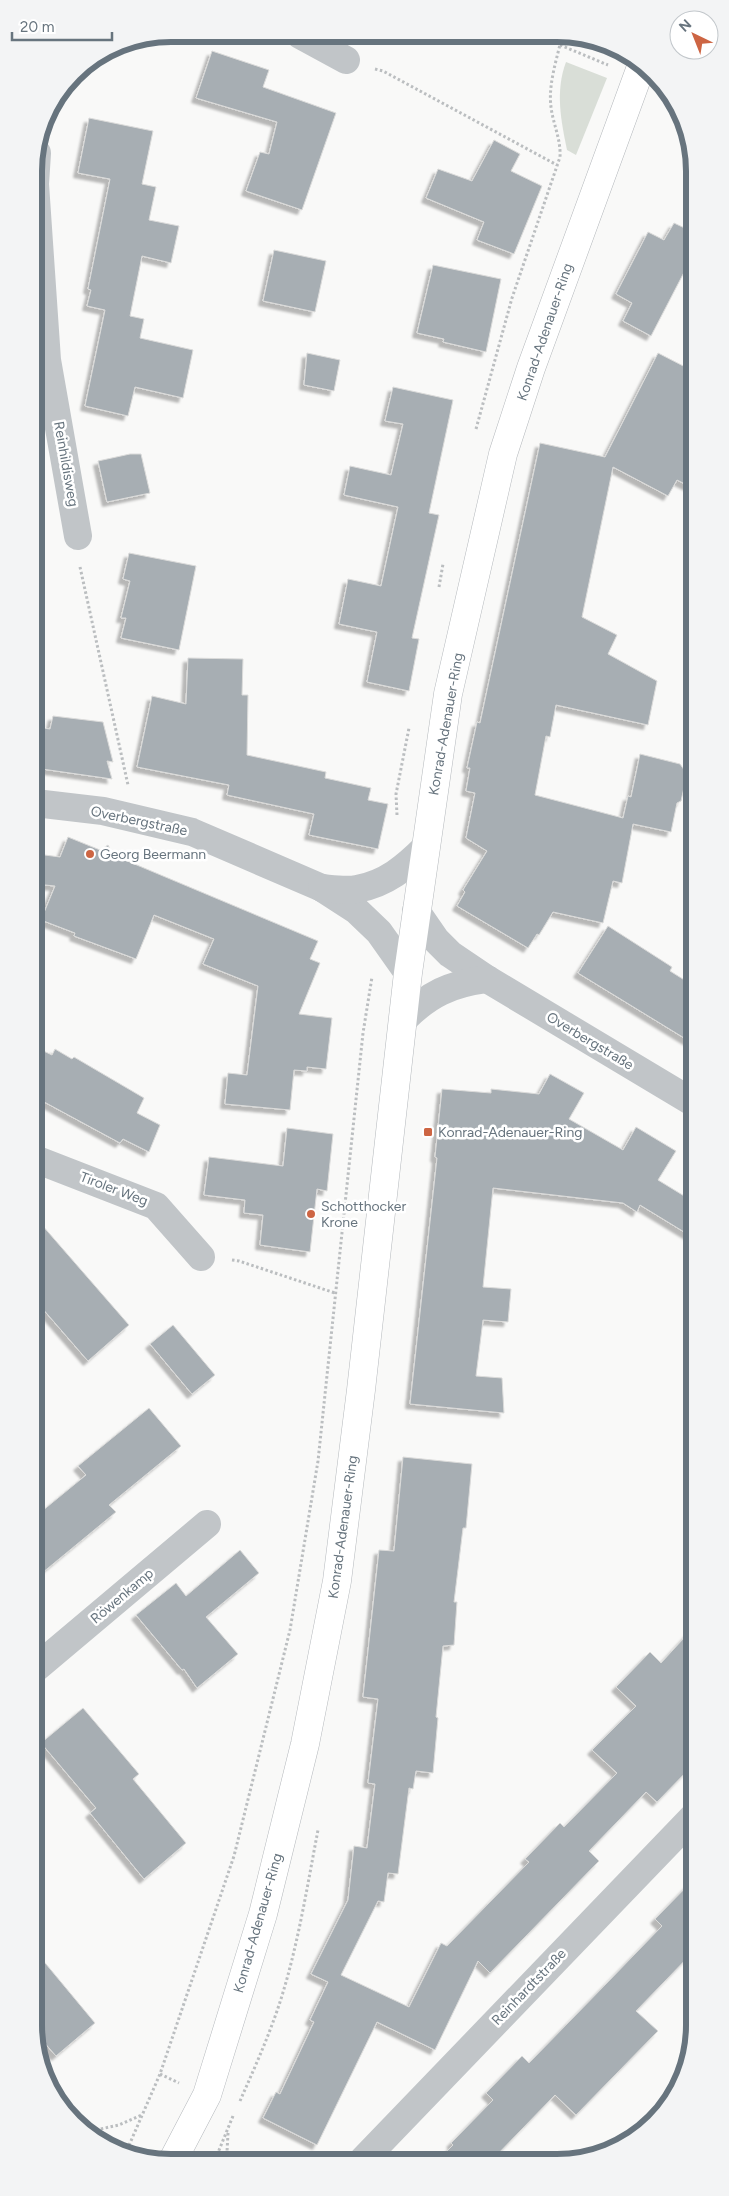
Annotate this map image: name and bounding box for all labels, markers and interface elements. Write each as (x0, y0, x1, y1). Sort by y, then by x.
scale bar (12, 10, 112, 42)
north arrow (669, 10, 719, 60)
text: N (676, 16, 695, 36)
text: 20 m (20, 18, 54, 36)
street label: Konrad-Adenauer-Ring (513, 261, 577, 403)
street label: Reinhildisweg (50, 420, 82, 508)
street label: Konrad-Adenauer-Ring (425, 651, 467, 797)
street label: Overbergstraße (89, 802, 189, 840)
place label: Georg Beermann (100, 846, 206, 863)
marker: Georg Beermann (84, 848, 96, 860)
street label: Overbergstraße (543, 1008, 637, 1074)
place label: Konrad-Adenauer-Ring (438, 1124, 583, 1141)
marker: Konrad-Adenauer-Ring (422, 1126, 434, 1138)
street label: Tiroler Weg (78, 1168, 150, 1210)
place label: Schotthocker Krone (321, 1198, 406, 1231)
marker: Schotthocker Krone (305, 1208, 317, 1220)
street label: Konrad-Adenauer-Ring (325, 1454, 361, 1600)
street label: Röwenkamp (87, 1565, 157, 1627)
street label: Konrad-Adenauer-Ring (230, 1851, 286, 1995)
street label: Reinhardtstraße (488, 1945, 570, 2029)

